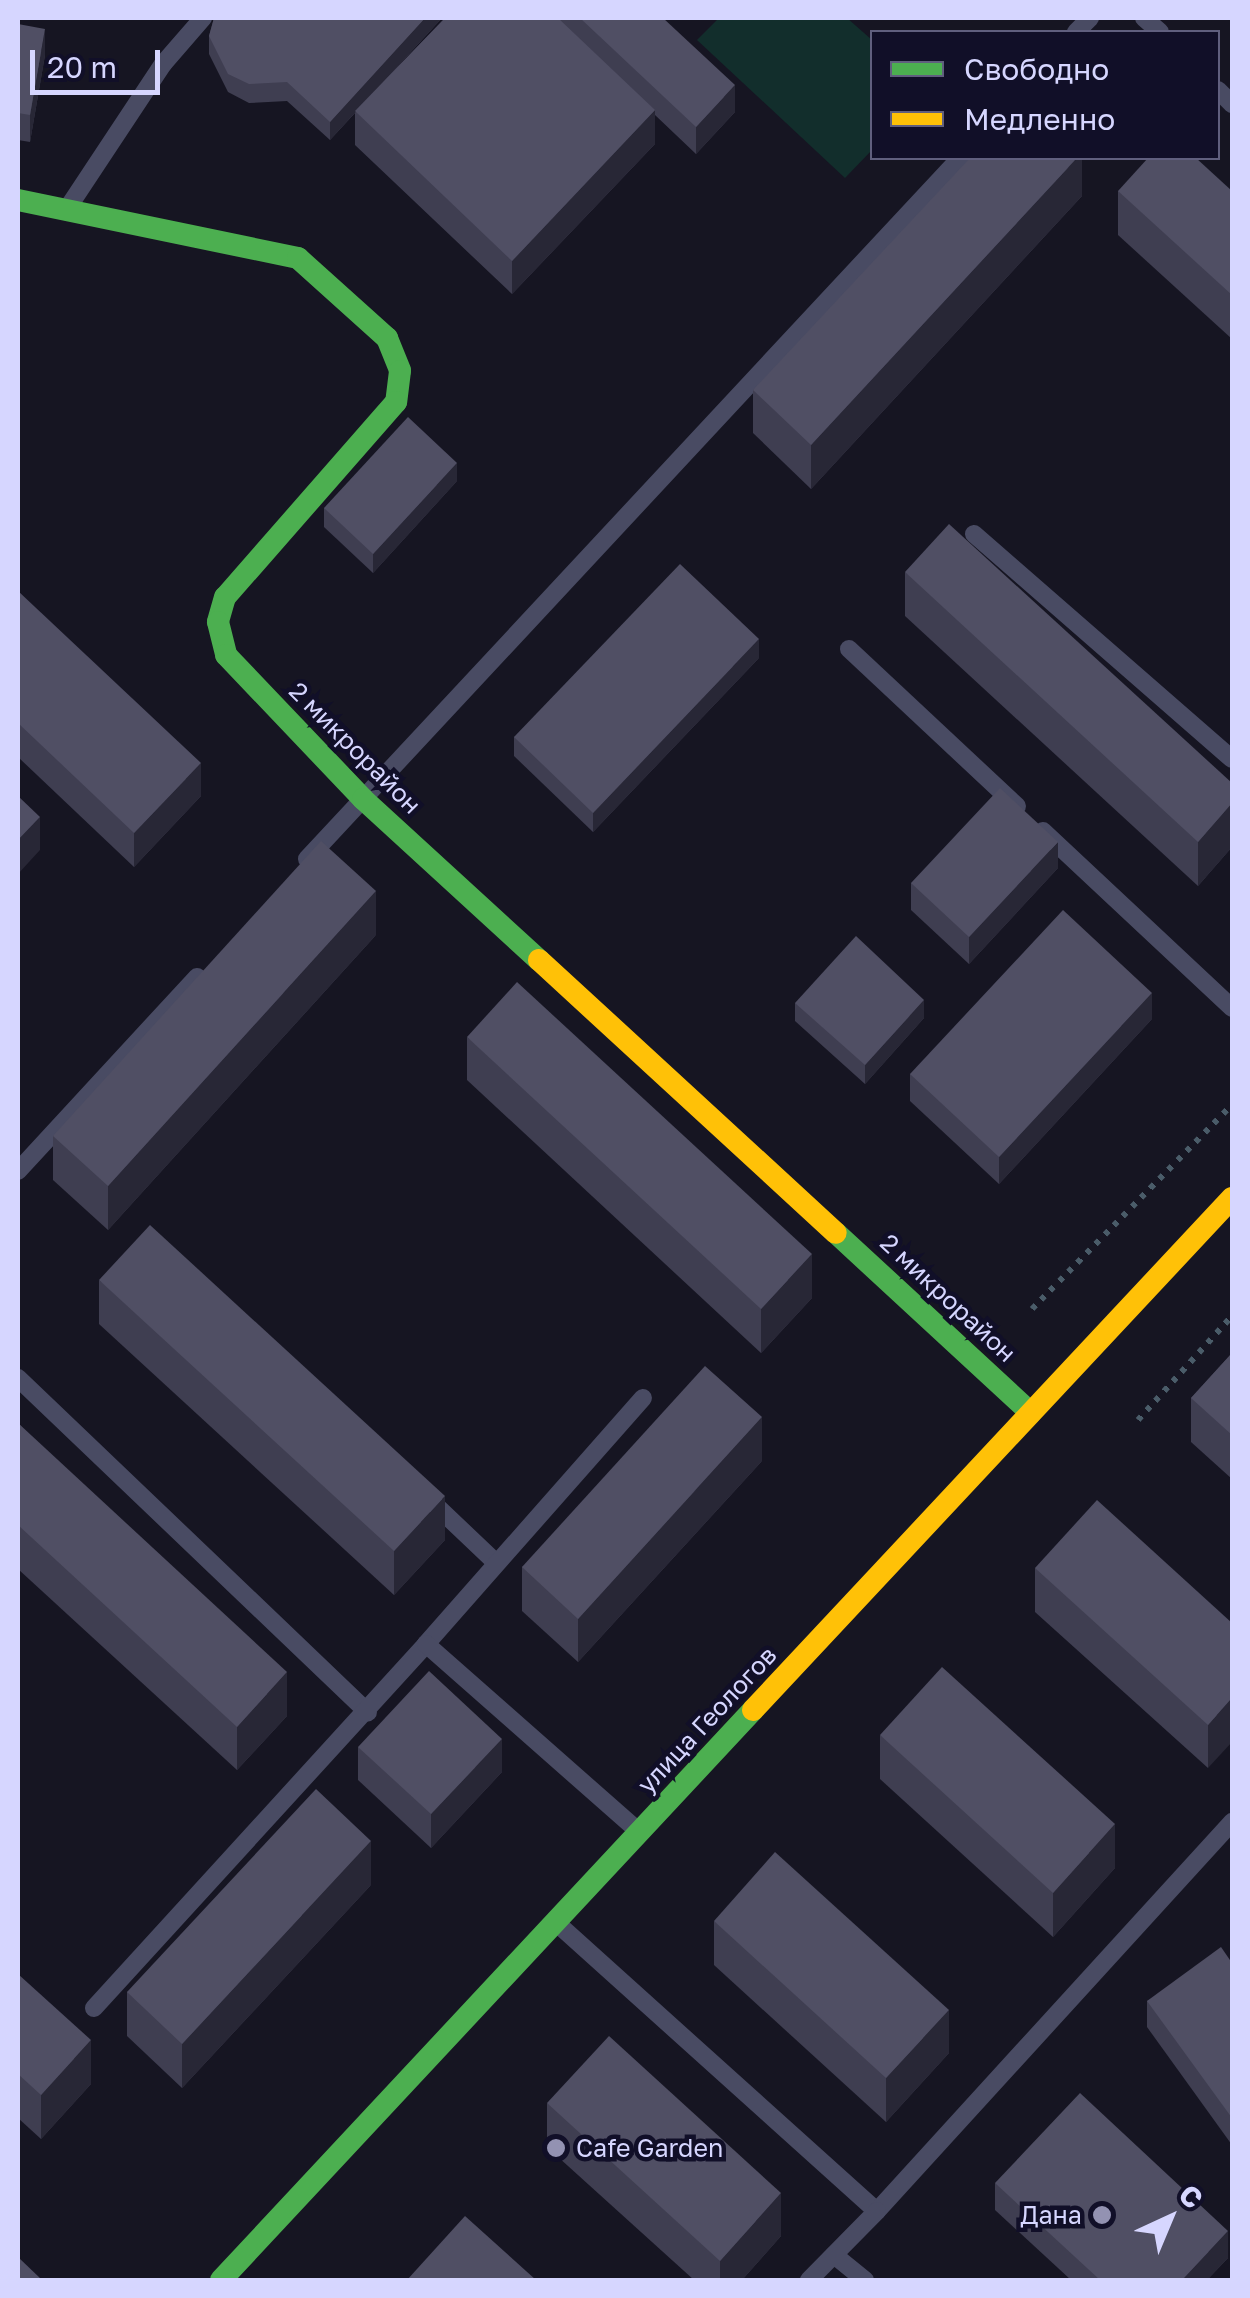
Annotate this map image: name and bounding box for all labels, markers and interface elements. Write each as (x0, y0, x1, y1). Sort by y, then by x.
scale bar (35, 30, 165, 92)
legend (870, 30, 1220, 160)
text: 20 m (47, 49, 117, 85)
text: Свободно (964, 51, 1109, 87)
text: Медленно (964, 101, 1115, 137)
street label: 2 микрорайон (283, 676, 427, 820)
street label: 2 микрорайон (874, 1228, 1022, 1368)
street label: улица Геологов (631, 1640, 783, 1800)
place label: Cafe Garden (576, 2133, 723, 2163)
marker: Cafe Garden (545, 2137, 567, 2159)
north arrow (1120, 2168, 1220, 2268)
text: С (1173, 2177, 1210, 2215)
place label: Дана (1020, 2200, 1082, 2230)
marker: Дана (1091, 2204, 1113, 2226)

